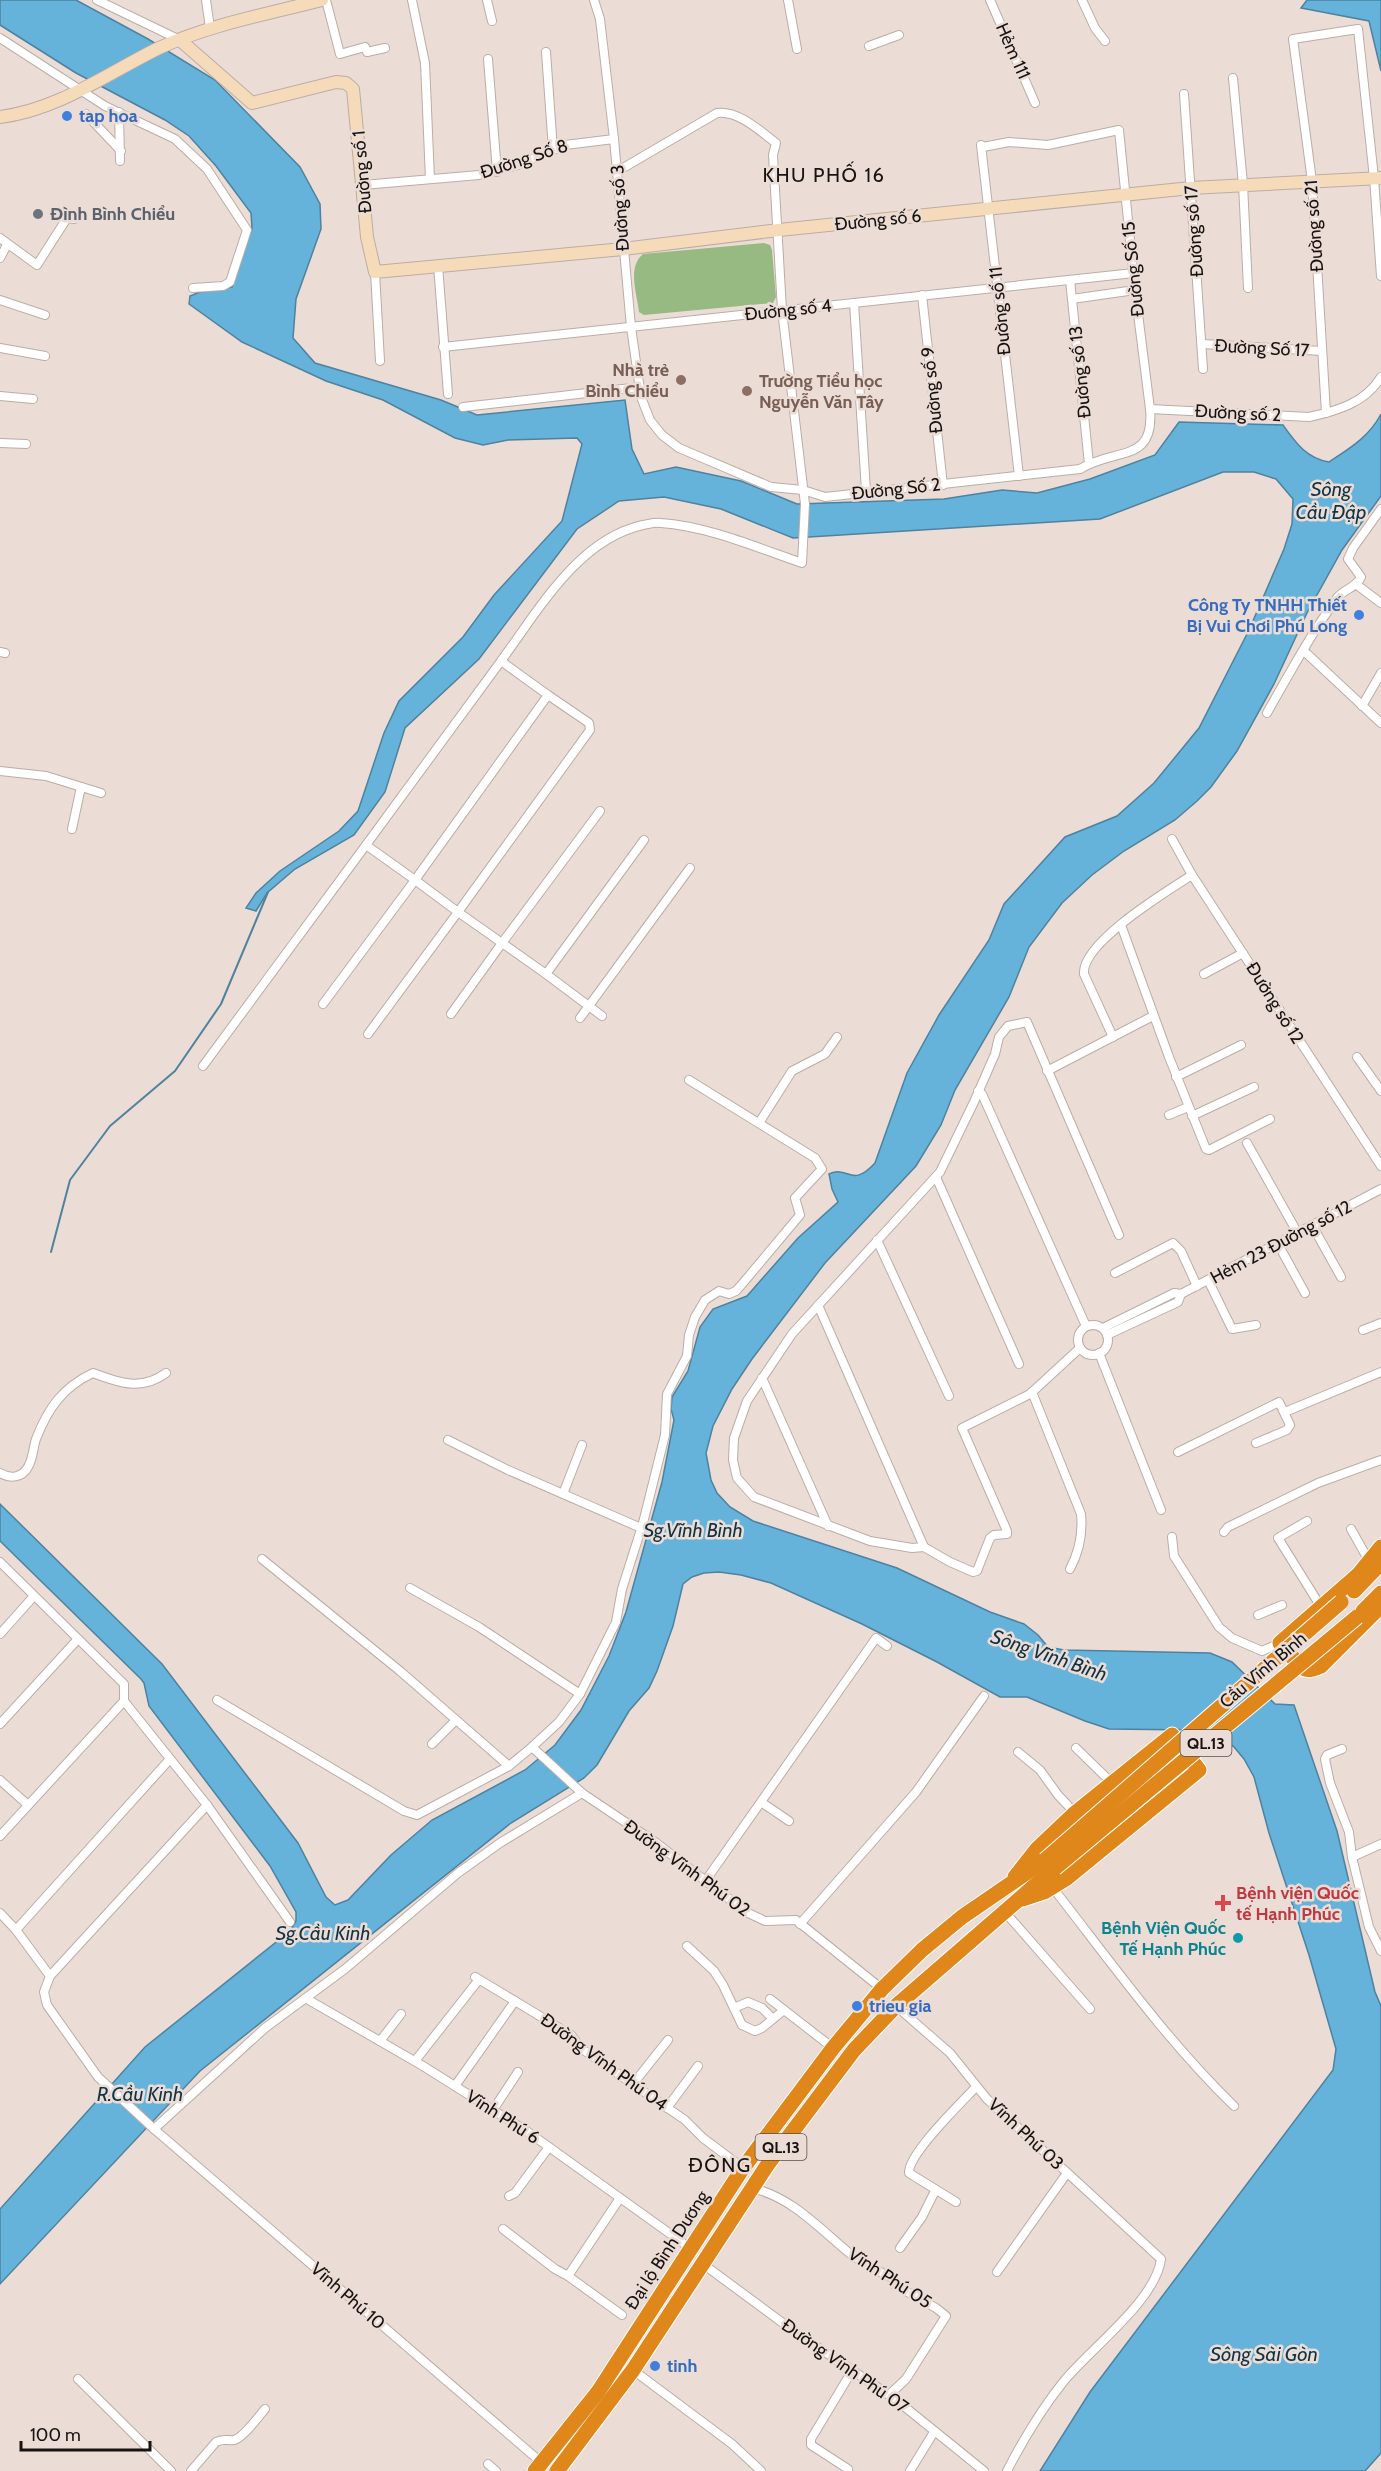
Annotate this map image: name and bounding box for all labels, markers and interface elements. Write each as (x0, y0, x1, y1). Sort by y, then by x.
street label: Hẻm 111 (991, 20, 1035, 82)
place label: tap hoa (79, 105, 138, 127)
marker: tap hoa (60, 109, 74, 123)
street label: Đường số 1 (347, 130, 377, 214)
street label: Đường Số 8 (477, 134, 571, 184)
district label: KHU PHỐ 16 (763, 161, 885, 187)
street label: Đường số 3 (606, 164, 634, 252)
street label: Đường số 21 (1300, 179, 1328, 273)
street label: Đường số 17 (1180, 184, 1208, 278)
place label: Đình Bình Chiểu (50, 203, 175, 225)
street label: Đường số 6 (834, 205, 922, 235)
marker: Đình Bình Chiểu (31, 207, 45, 221)
street label: Đường Số 15 (1117, 220, 1149, 318)
street label: Đường số 11 (984, 266, 1016, 356)
street label: Đường số 4 (743, 294, 833, 326)
street label: Đường số 13 (1064, 325, 1096, 419)
street label: Đường Số 17 (1214, 335, 1310, 361)
street label: Đường số 9 (917, 346, 947, 434)
place label: Nhà trẻ Bình Chiểu (585, 359, 669, 402)
place label: Trường Tiểu học Nguyễn Văn Tây (759, 370, 884, 413)
marker: Nhà trẻ Bình Chiểu (674, 373, 688, 387)
marker: Trường Tiểu học Nguyễn Văn Tây (740, 384, 754, 398)
street label: Đường số 2 (1194, 400, 1282, 426)
street label: Đường Số 2 (850, 473, 942, 505)
water label: Sông Cầu Đập (1296, 477, 1366, 524)
place label: Công Ty TNHH Thiết Bị Vui Chơi Phú Long (1187, 594, 1347, 637)
marker: Công Ty TNHH Thiết Bị Vui Chơi Phú Long (1352, 608, 1366, 622)
street label: Đường số 12 (1241, 958, 1309, 1048)
street label: Hẻm 23 Đường số 12 (1207, 1195, 1355, 1289)
water label: Sg.Vĩnh Bình (643, 1518, 743, 1542)
water label: Sông Vĩnh Bình (988, 1624, 1110, 1686)
street label: Cầu Vĩnh Bình (1215, 1627, 1311, 1713)
road number: QL.13 (1180, 1730, 1232, 1756)
street label: Đường Vĩnh Phú 02 (620, 1815, 754, 1921)
place label: Bệnh viện Quốc tế Hạnh Phúc (1236, 1882, 1359, 1925)
marker: Bệnh viện Quốc tế Hạnh Phúc (1214, 1894, 1232, 1912)
place label: Bệnh Viện Quốc Tế Hạnh Phúc (1101, 1917, 1226, 1960)
water label: Sg.Cầu Kinh (276, 1921, 370, 1945)
marker: Bệnh Viện Quốc Tế Hạnh Phúc (1231, 1931, 1245, 1945)
place label: trieu gia (869, 1995, 931, 2017)
marker: trieu gia (850, 1999, 864, 2013)
street label: Đường Vĩnh Phú 04 (536, 2009, 672, 2115)
water label: R.Cầu Kinh (97, 2082, 183, 2106)
street label: Vĩnh Phú 6 (462, 2085, 544, 2149)
street label: Vĩnh Phú 03 (984, 2093, 1068, 2175)
road number: QL.13 (756, 2134, 806, 2160)
district label: ĐÔNG (688, 2153, 752, 2177)
street label: Đại lộ Bình Dương (620, 2186, 714, 2314)
street label: Vĩnh Phú 05 (844, 2243, 936, 2313)
street label: Vĩnh Phú 10 (306, 2258, 390, 2334)
street label: Đường Vĩnh Phú 07 (777, 2314, 913, 2418)
water label: Sông Sài Gòn (1210, 2342, 1318, 2366)
place label: tinh (667, 2355, 697, 2377)
marker: tinh (648, 2359, 662, 2373)
scale bar (21, 2414, 150, 2452)
text: 100 m (30, 2424, 81, 2446)

